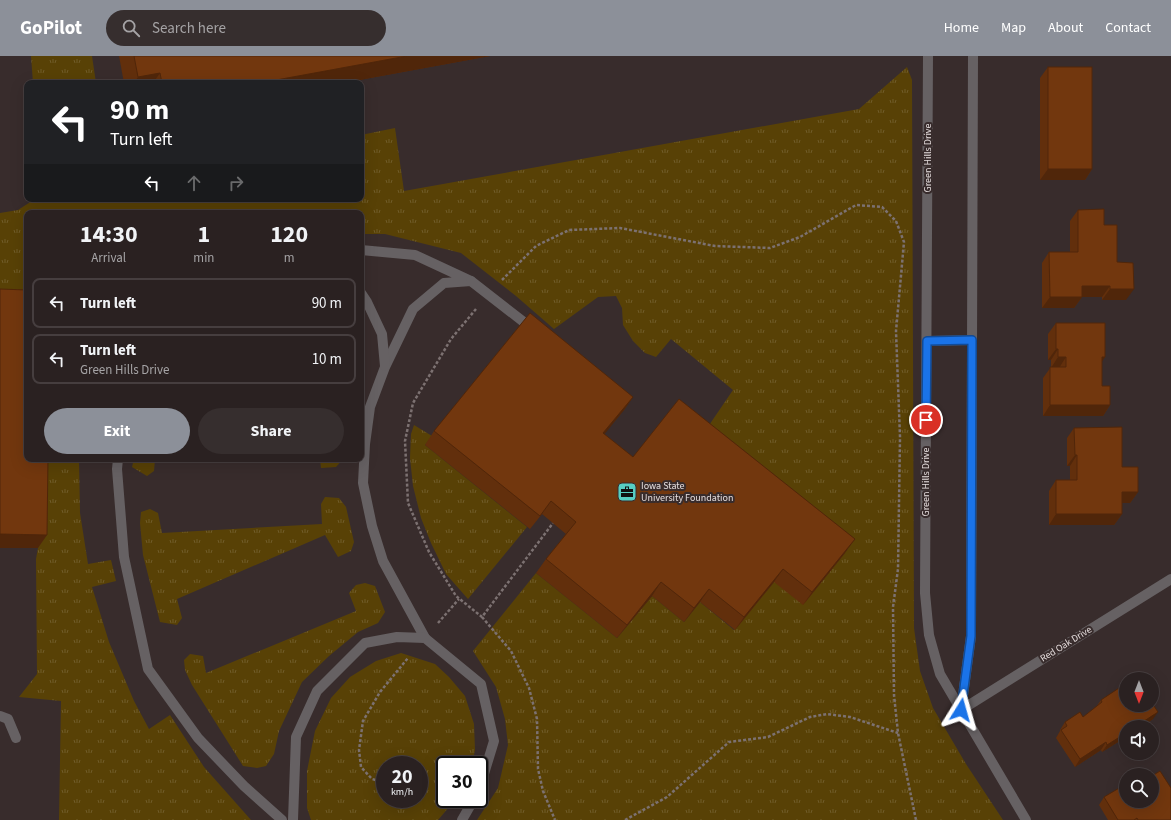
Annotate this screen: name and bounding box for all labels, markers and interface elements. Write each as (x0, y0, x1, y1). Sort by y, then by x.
search box (106, 10, 386, 46)
text: GoPilot (20, 15, 82, 42)
icon: search (120, 17, 142, 39)
text: Search here (152, 18, 226, 39)
text: Home (944, 18, 979, 38)
text: Map (1001, 18, 1026, 38)
text: About (1048, 18, 1083, 38)
text: Contact (1105, 18, 1151, 38)
text: 90 m (110, 90, 169, 130)
icon: left (44, 96, 96, 148)
street label: Green Hills Drive (921, 124, 935, 192)
text: Turn left (110, 127, 172, 152)
icon: left (141, 172, 163, 194)
icon: ahead (183, 172, 205, 194)
icon: right (225, 172, 247, 194)
text: 14:30 (80, 217, 138, 252)
text: 1 (198, 217, 210, 252)
text: 120 (270, 217, 308, 252)
text: Arrival (91, 249, 126, 267)
text: min (193, 249, 214, 267)
text: m (284, 249, 295, 267)
icon: left (46, 292, 68, 314)
text: Turn left (80, 293, 136, 314)
text: 90 m (312, 293, 342, 314)
text: Turn left (80, 340, 136, 361)
icon: left (46, 348, 68, 370)
text: 10 m (312, 349, 342, 370)
text: Green Hills Drive (80, 361, 170, 379)
pin (909, 403, 943, 437)
button: Exit (44, 408, 190, 454)
button: Share (198, 408, 344, 454)
icon: arrive (915, 409, 937, 431)
street label: Green Hills Drive (919, 448, 933, 516)
place label: Iowa State University Foundation (641, 479, 733, 505)
office icon: Iowa State University Foundation (616, 481, 638, 503)
street label: Red Oak Drive (1038, 623, 1095, 665)
north arrow (1119, 672, 1159, 712)
map controls (1119, 672, 1159, 808)
position arrow (940, 689, 982, 731)
button: sound (1119, 720, 1159, 760)
speed limit sign: 30 (436, 756, 488, 808)
text: 20 (391, 763, 413, 791)
button: search (1119, 768, 1159, 808)
text: km/h (391, 785, 413, 799)

